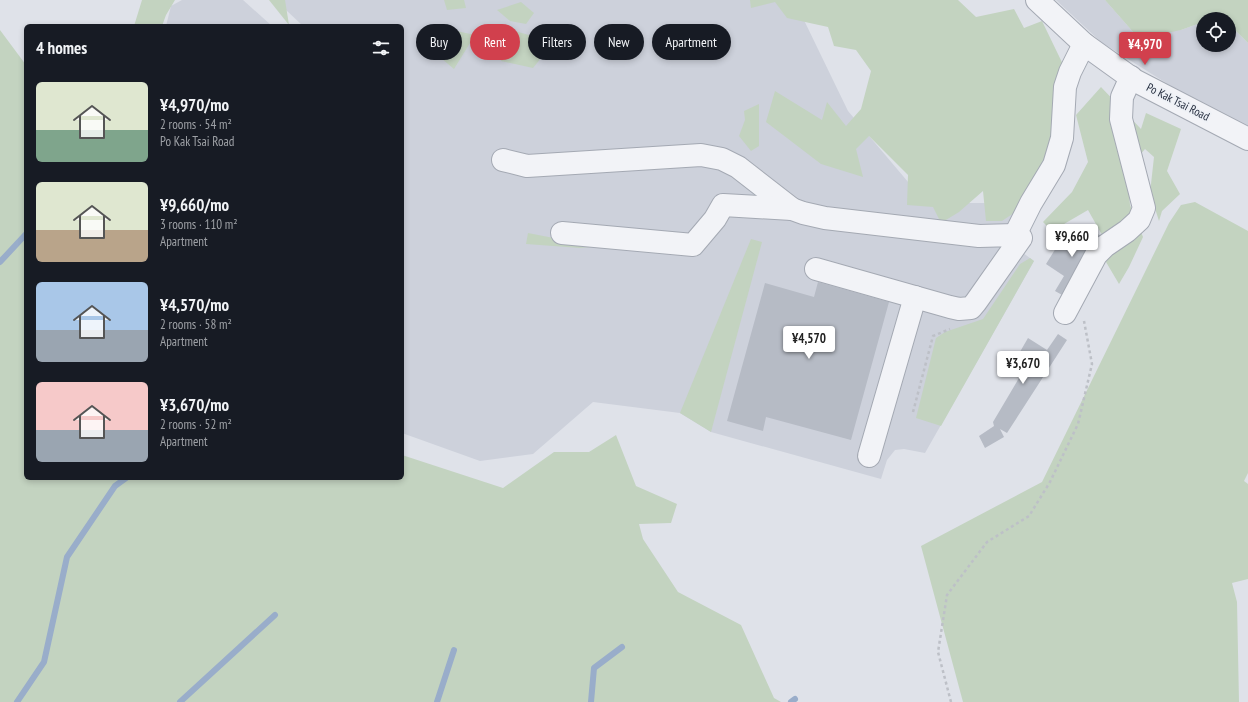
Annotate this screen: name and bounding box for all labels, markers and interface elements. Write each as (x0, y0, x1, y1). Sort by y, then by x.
map controls (1196, 12, 1236, 52)
button: locate (1196, 12, 1236, 52)
chip: Buy (416, 24, 462, 60)
chip: Rent (470, 24, 520, 60)
chip: Filters (528, 24, 586, 60)
chip: New (594, 24, 644, 60)
chip: Apartment (652, 24, 731, 60)
pin: ¥4,970 (1112, 32, 1178, 66)
text: ¥4,970 (1128, 36, 1162, 53)
text: 4 homes (36, 37, 87, 59)
icon: filters (370, 37, 392, 59)
street label: Po Kak Tsai Road (1144, 79, 1212, 124)
text: ¥4,970/mo (160, 94, 229, 116)
icon: home (68, 98, 116, 146)
text: 2 rooms · 54 m² (160, 116, 232, 133)
text: Po Kak Tsai Road (160, 133, 234, 150)
text: ¥9,660/mo (160, 194, 229, 216)
icon: home (68, 198, 116, 246)
text: 3 rooms · 110 m² (160, 216, 238, 233)
pin: ¥9,660 (1039, 224, 1105, 258)
text: ¥9,660 (1055, 228, 1089, 245)
text: Apartment (160, 233, 208, 250)
text: ¥4,570/mo (160, 294, 229, 316)
icon: home (68, 298, 116, 346)
text: 2 rooms · 58 m² (160, 316, 232, 333)
pin: ¥4,570 (776, 326, 842, 360)
text: ¥4,570 (792, 330, 826, 347)
text: Apartment (160, 333, 208, 350)
pin: ¥3,670 (990, 351, 1056, 385)
text: ¥3,670 (1006, 355, 1040, 372)
text: ¥3,670/mo (160, 394, 229, 416)
icon: home (68, 398, 116, 446)
text: 2 rooms · 52 m² (160, 416, 232, 433)
text: Apartment (160, 433, 208, 450)

